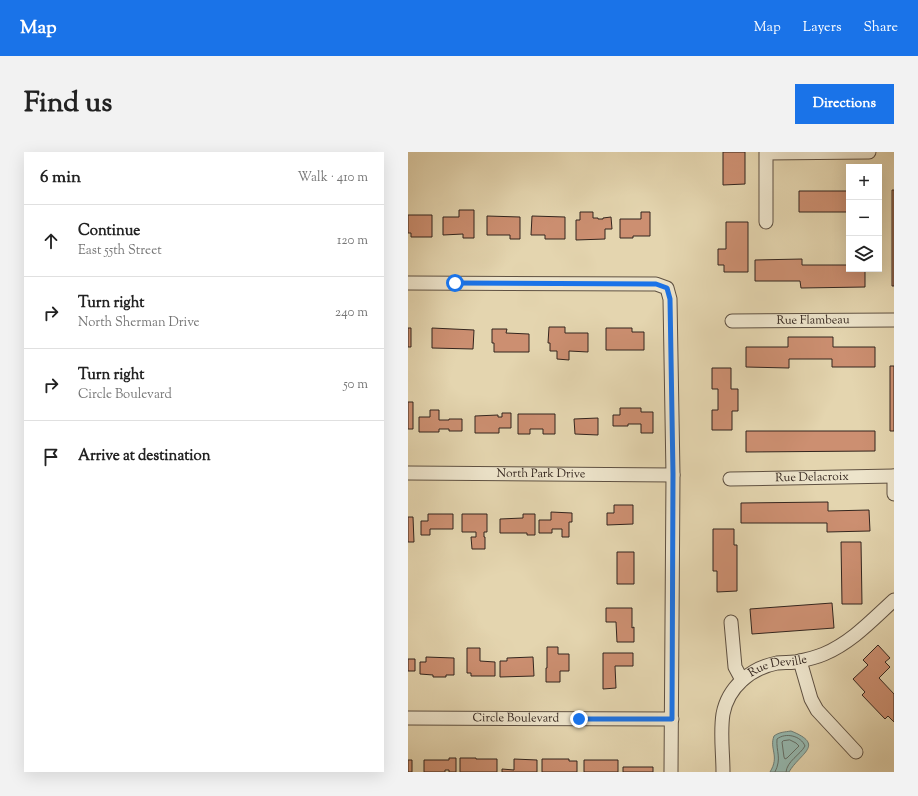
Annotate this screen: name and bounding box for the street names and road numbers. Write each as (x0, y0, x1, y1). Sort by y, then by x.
street label: Rue Flambeau (776, 311, 850, 330)
street label: North Park Drive (497, 465, 586, 483)
street label: Rue Delacroix (775, 468, 849, 487)
street label: Rue Deville (745, 651, 809, 682)
street label: Circle Boulevard (473, 709, 560, 728)

